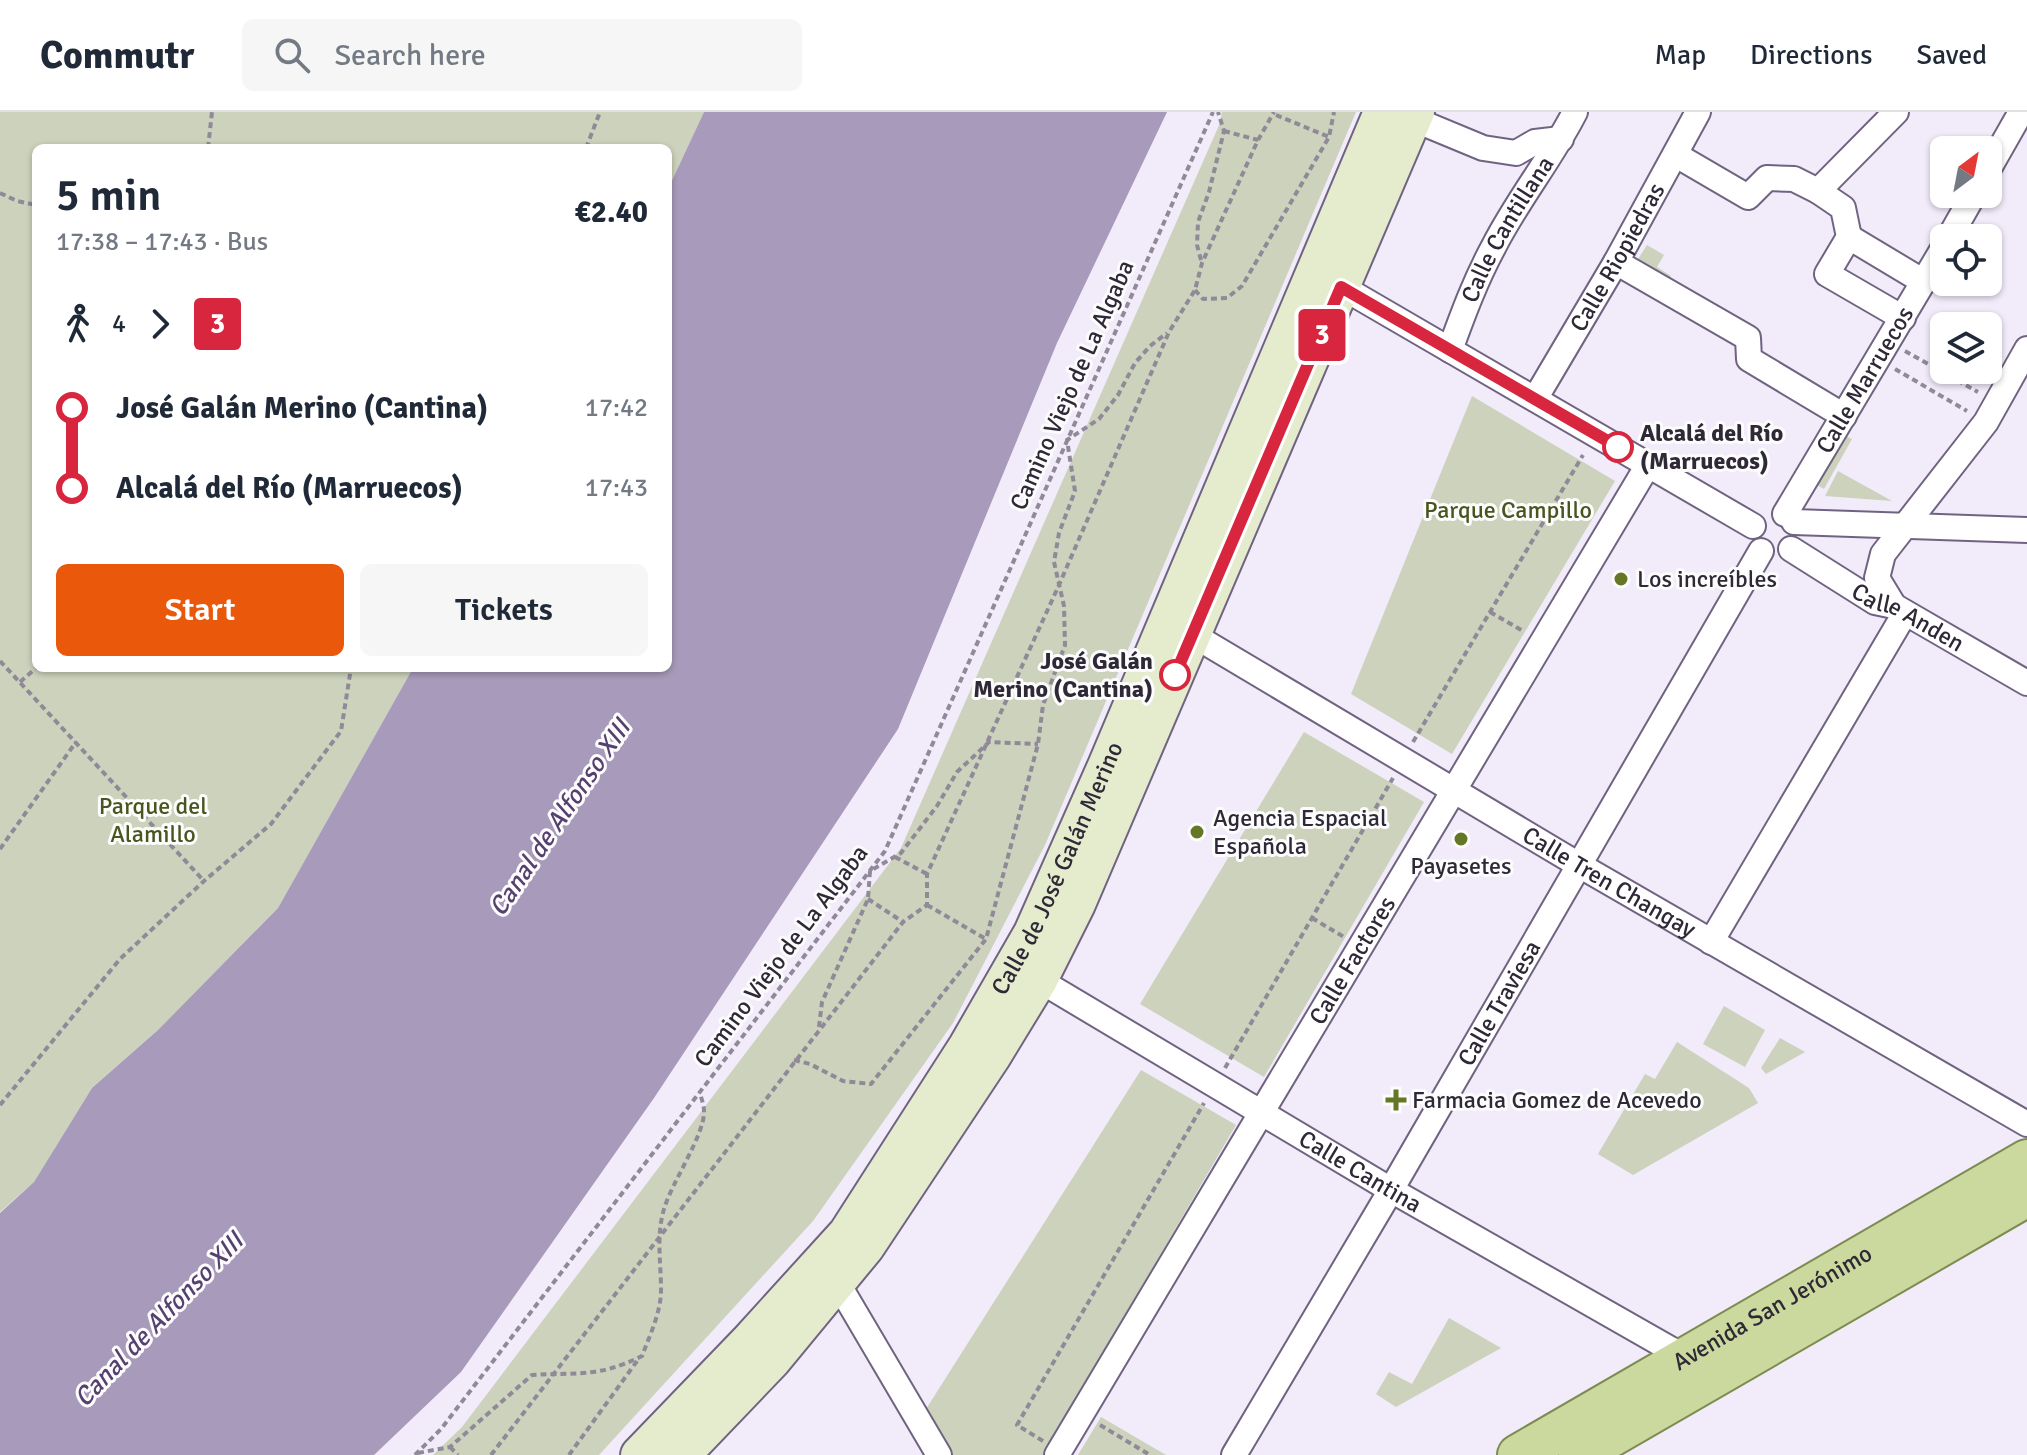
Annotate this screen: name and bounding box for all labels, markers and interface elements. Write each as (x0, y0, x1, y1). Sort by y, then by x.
search box (242, 19, 802, 91)
text: Commutr (40, 32, 194, 79)
icon: search (270, 33, 314, 77)
text: Search here (334, 37, 486, 74)
text: Map (1654, 38, 1706, 72)
text: Directions (1750, 38, 1872, 72)
text: Saved (1916, 38, 1987, 72)
north arrow (1930, 136, 2002, 208)
map controls (1930, 136, 2002, 384)
street label: Calle Cantillana (1455, 150, 1560, 307)
text: 5 min (56, 169, 161, 223)
street label: Calle Riopiedras (1563, 178, 1671, 337)
text: €2.40 (575, 194, 648, 231)
button: locate (1930, 224, 2002, 296)
text: 17:38 – 17:43 · Bus (56, 226, 268, 258)
street label: Camino Viejo de La Algaba (1003, 255, 1141, 515)
street label: Calle Marruecos (1809, 301, 1920, 459)
icon: walk (56, 302, 100, 346)
icon: forward (138, 302, 182, 346)
text: 3 (210, 307, 225, 341)
text: 4 (112, 308, 126, 340)
line badge: 3 (1296, 309, 1348, 361)
button: layers (1930, 312, 2002, 384)
text: 3 (1314, 318, 1330, 352)
text: José Galán Merino (Cantina) (116, 390, 488, 427)
text: 17:42 (585, 392, 648, 424)
place label: Alcalá del Río (Marruecos) (1640, 418, 1783, 476)
marker: Alcalá del Río (Marruecos) (1603, 432, 1633, 462)
text: Alcalá del Río (Marruecos) (116, 470, 463, 507)
text: 17:43 (585, 472, 648, 504)
park label: Parque Campillo (1424, 495, 1592, 525)
button: Start (56, 564, 344, 656)
button: Tickets (360, 564, 648, 656)
place label: Los increíbles (1637, 564, 1777, 594)
marker: Los increíbles (1612, 570, 1630, 588)
street label: Calle Anden (1846, 576, 1970, 658)
place label: José Galán Merino (Cantina) (973, 646, 1153, 704)
marker: José Galán Merino (Cantina) (1160, 660, 1190, 690)
water label: Canal de Alfonso XIII (482, 712, 639, 922)
street label: Calle de José Galán Merino (985, 737, 1129, 1000)
park label: Parque del Alamillo (99, 791, 207, 849)
place label: Agencia Espacial Española (1213, 803, 1387, 861)
street label: Calle Tren Changay (1517, 820, 1701, 944)
marker: Agencia Espacial Española (1188, 823, 1206, 841)
marker: Payasetes (1452, 830, 1470, 848)
street label: Camino Viejo de La Algaba (688, 839, 874, 1073)
place label: Payasetes (1410, 851, 1512, 881)
street label: Calle Factores (1302, 891, 1402, 1030)
street label: Calle Traviesa (1451, 935, 1547, 1071)
place label: Farmacia Gomez de Acevedo (1412, 1085, 1702, 1115)
marker: Farmacia Gomez de Acevedo (1387, 1091, 1405, 1109)
street label: Calle Cantina (1293, 1124, 1427, 1219)
water label: Canal de Alfonso XIII (68, 1224, 252, 1414)
street label: Avenida San Jerónimo (1667, 1238, 1877, 1377)

